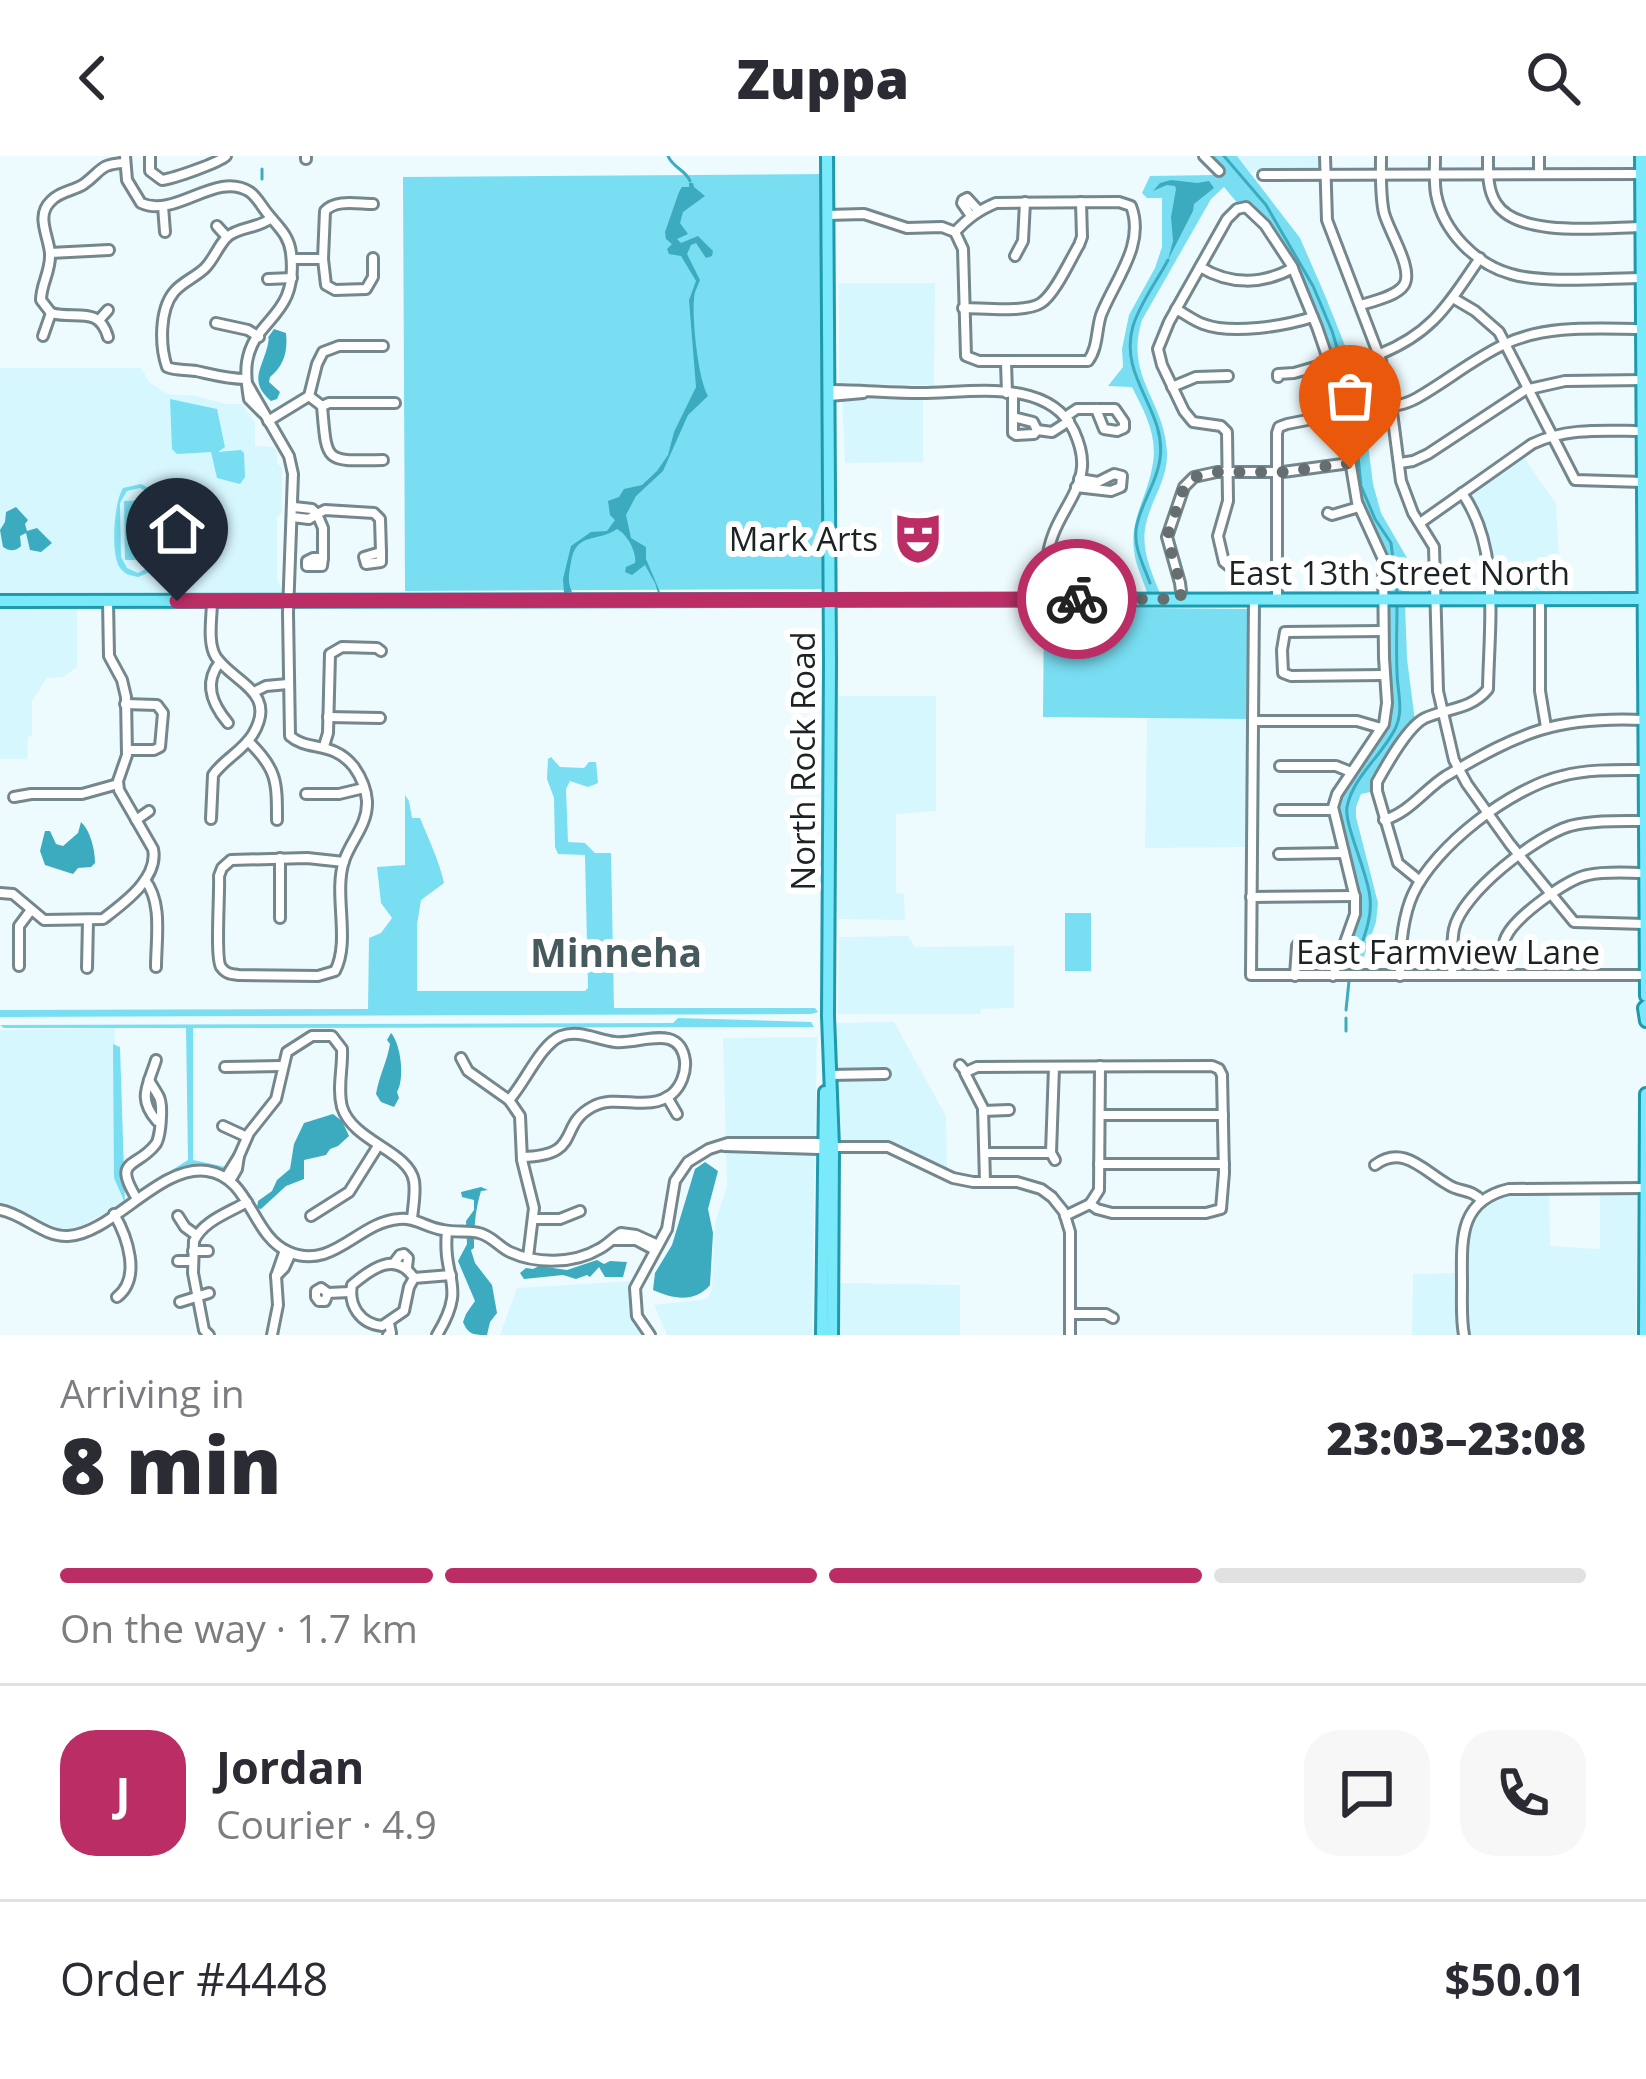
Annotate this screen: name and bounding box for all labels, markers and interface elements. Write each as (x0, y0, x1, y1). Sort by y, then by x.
text: Zuppa (737, 41, 909, 115)
icon: back (60, 45, 126, 111)
icon: search (1520, 45, 1586, 111)
pin (1299, 345, 1401, 468)
icon: bag (1317, 363, 1383, 429)
pin (126, 478, 228, 601)
icon: home (144, 496, 210, 562)
theatre icon: Mark Arts (889, 509, 947, 567)
place label: Mark Arts (729, 516, 878, 561)
courier (1017, 539, 1137, 659)
street label: East 13th Street North (1228, 550, 1570, 595)
icon: bike (1044, 566, 1110, 632)
street label: North Rock Road (780, 631, 825, 891)
district label: Minneha (530, 925, 702, 978)
street label: East Farmview Lane (1296, 929, 1600, 974)
text: Arriving in (60, 1366, 245, 1419)
text: 23:03–23:08 (1327, 1407, 1586, 1468)
text: 8 min (60, 1411, 282, 1517)
text: On the way · 1.7 km (60, 1601, 418, 1654)
button: chat (1304, 1730, 1430, 1856)
button: phone (1460, 1730, 1586, 1856)
text: Jordan (216, 1736, 364, 1797)
text: J (116, 1762, 130, 1823)
text: Courier · 4.9 (216, 1797, 437, 1850)
text: Order #4448 (60, 1948, 328, 2009)
text: $50.01 (1445, 1948, 1586, 2009)

